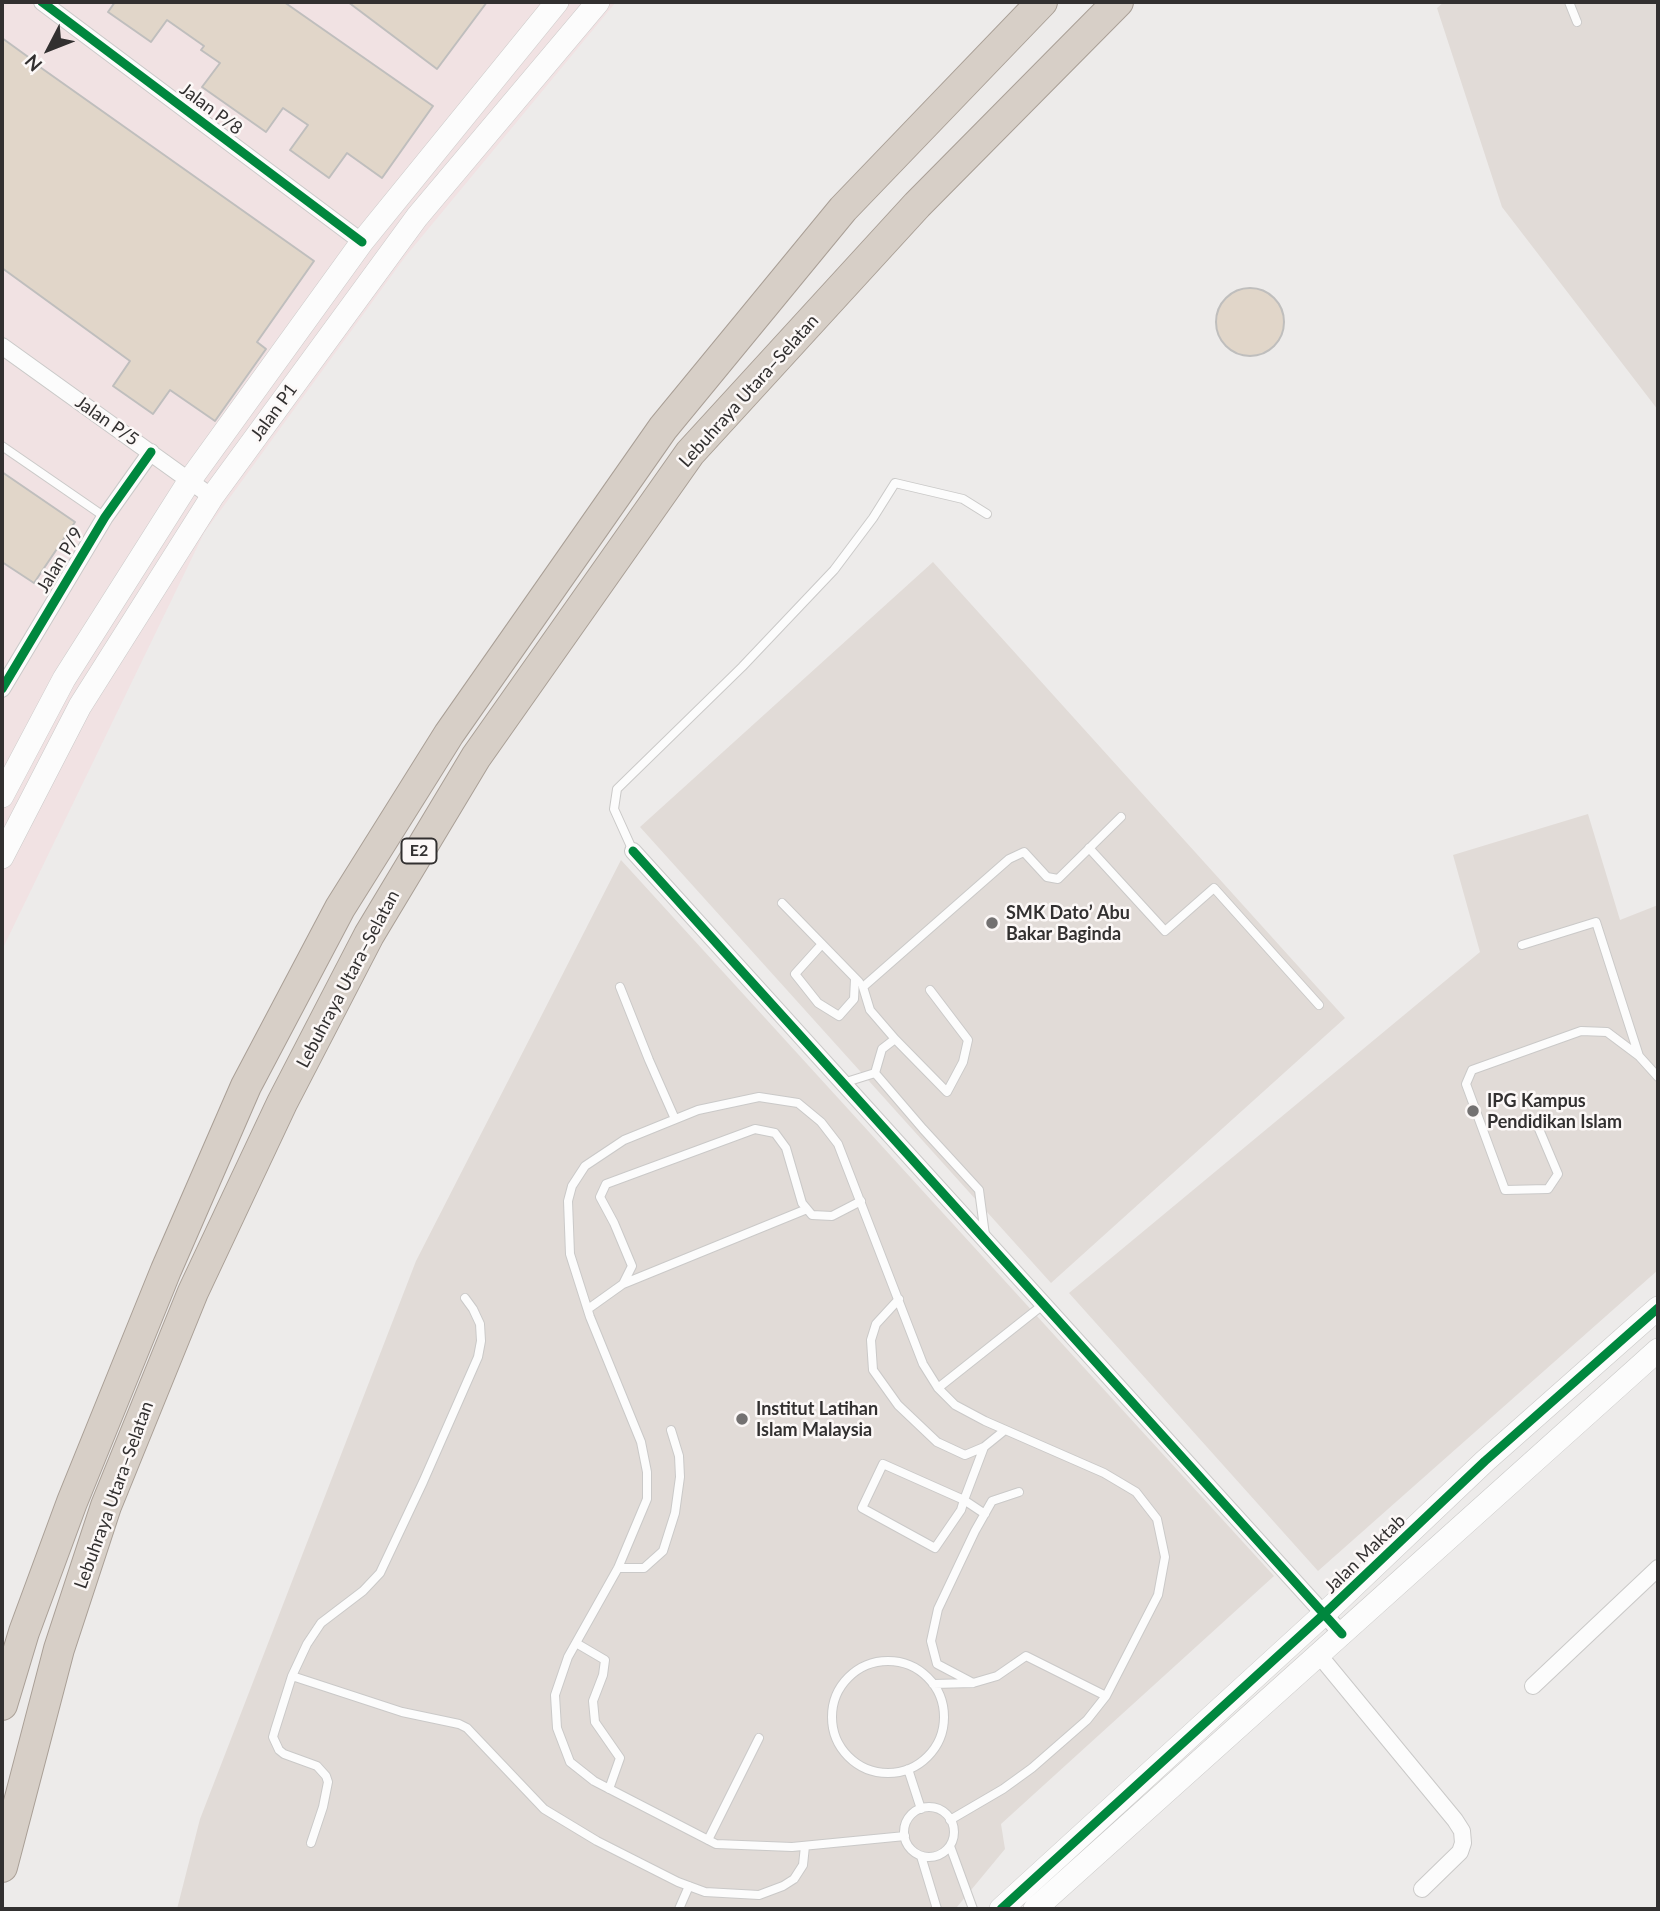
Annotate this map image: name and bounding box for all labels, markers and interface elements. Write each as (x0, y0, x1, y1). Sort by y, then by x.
north arrow (14, 14, 84, 84)
text: N (20, 50, 46, 77)
street label: Jalan P/8 (176, 79, 246, 139)
street label: Lebuhraya Utara–Selatan (675, 310, 823, 472)
street label: Jalan P1 (246, 379, 302, 445)
street label: Jalan P/5 (71, 391, 143, 451)
street label: Jalan P/9 (32, 523, 88, 597)
road number: E2 (402, 838, 436, 864)
street label: Lebuhraya Utara–Selatan (292, 887, 404, 1071)
place label: SMK Dato’ Abu Bakar Baginda (1006, 902, 1130, 944)
marker: SMK Dato’ Abu Bakar Baginda (984, 915, 1000, 931)
place label: IPG Kampus Pendidikan Islam (1487, 1090, 1622, 1132)
marker: IPG Kampus Pendidikan Islam (1465, 1103, 1481, 1119)
street label: Lebuhraya Utara–Selatan (70, 1398, 158, 1592)
place label: Institut Latihan Islam Malaysia (756, 1398, 878, 1440)
marker: Institut Latihan Islam Malaysia (734, 1411, 750, 1427)
street label: Jalan Maktab (1320, 1510, 1410, 1598)

